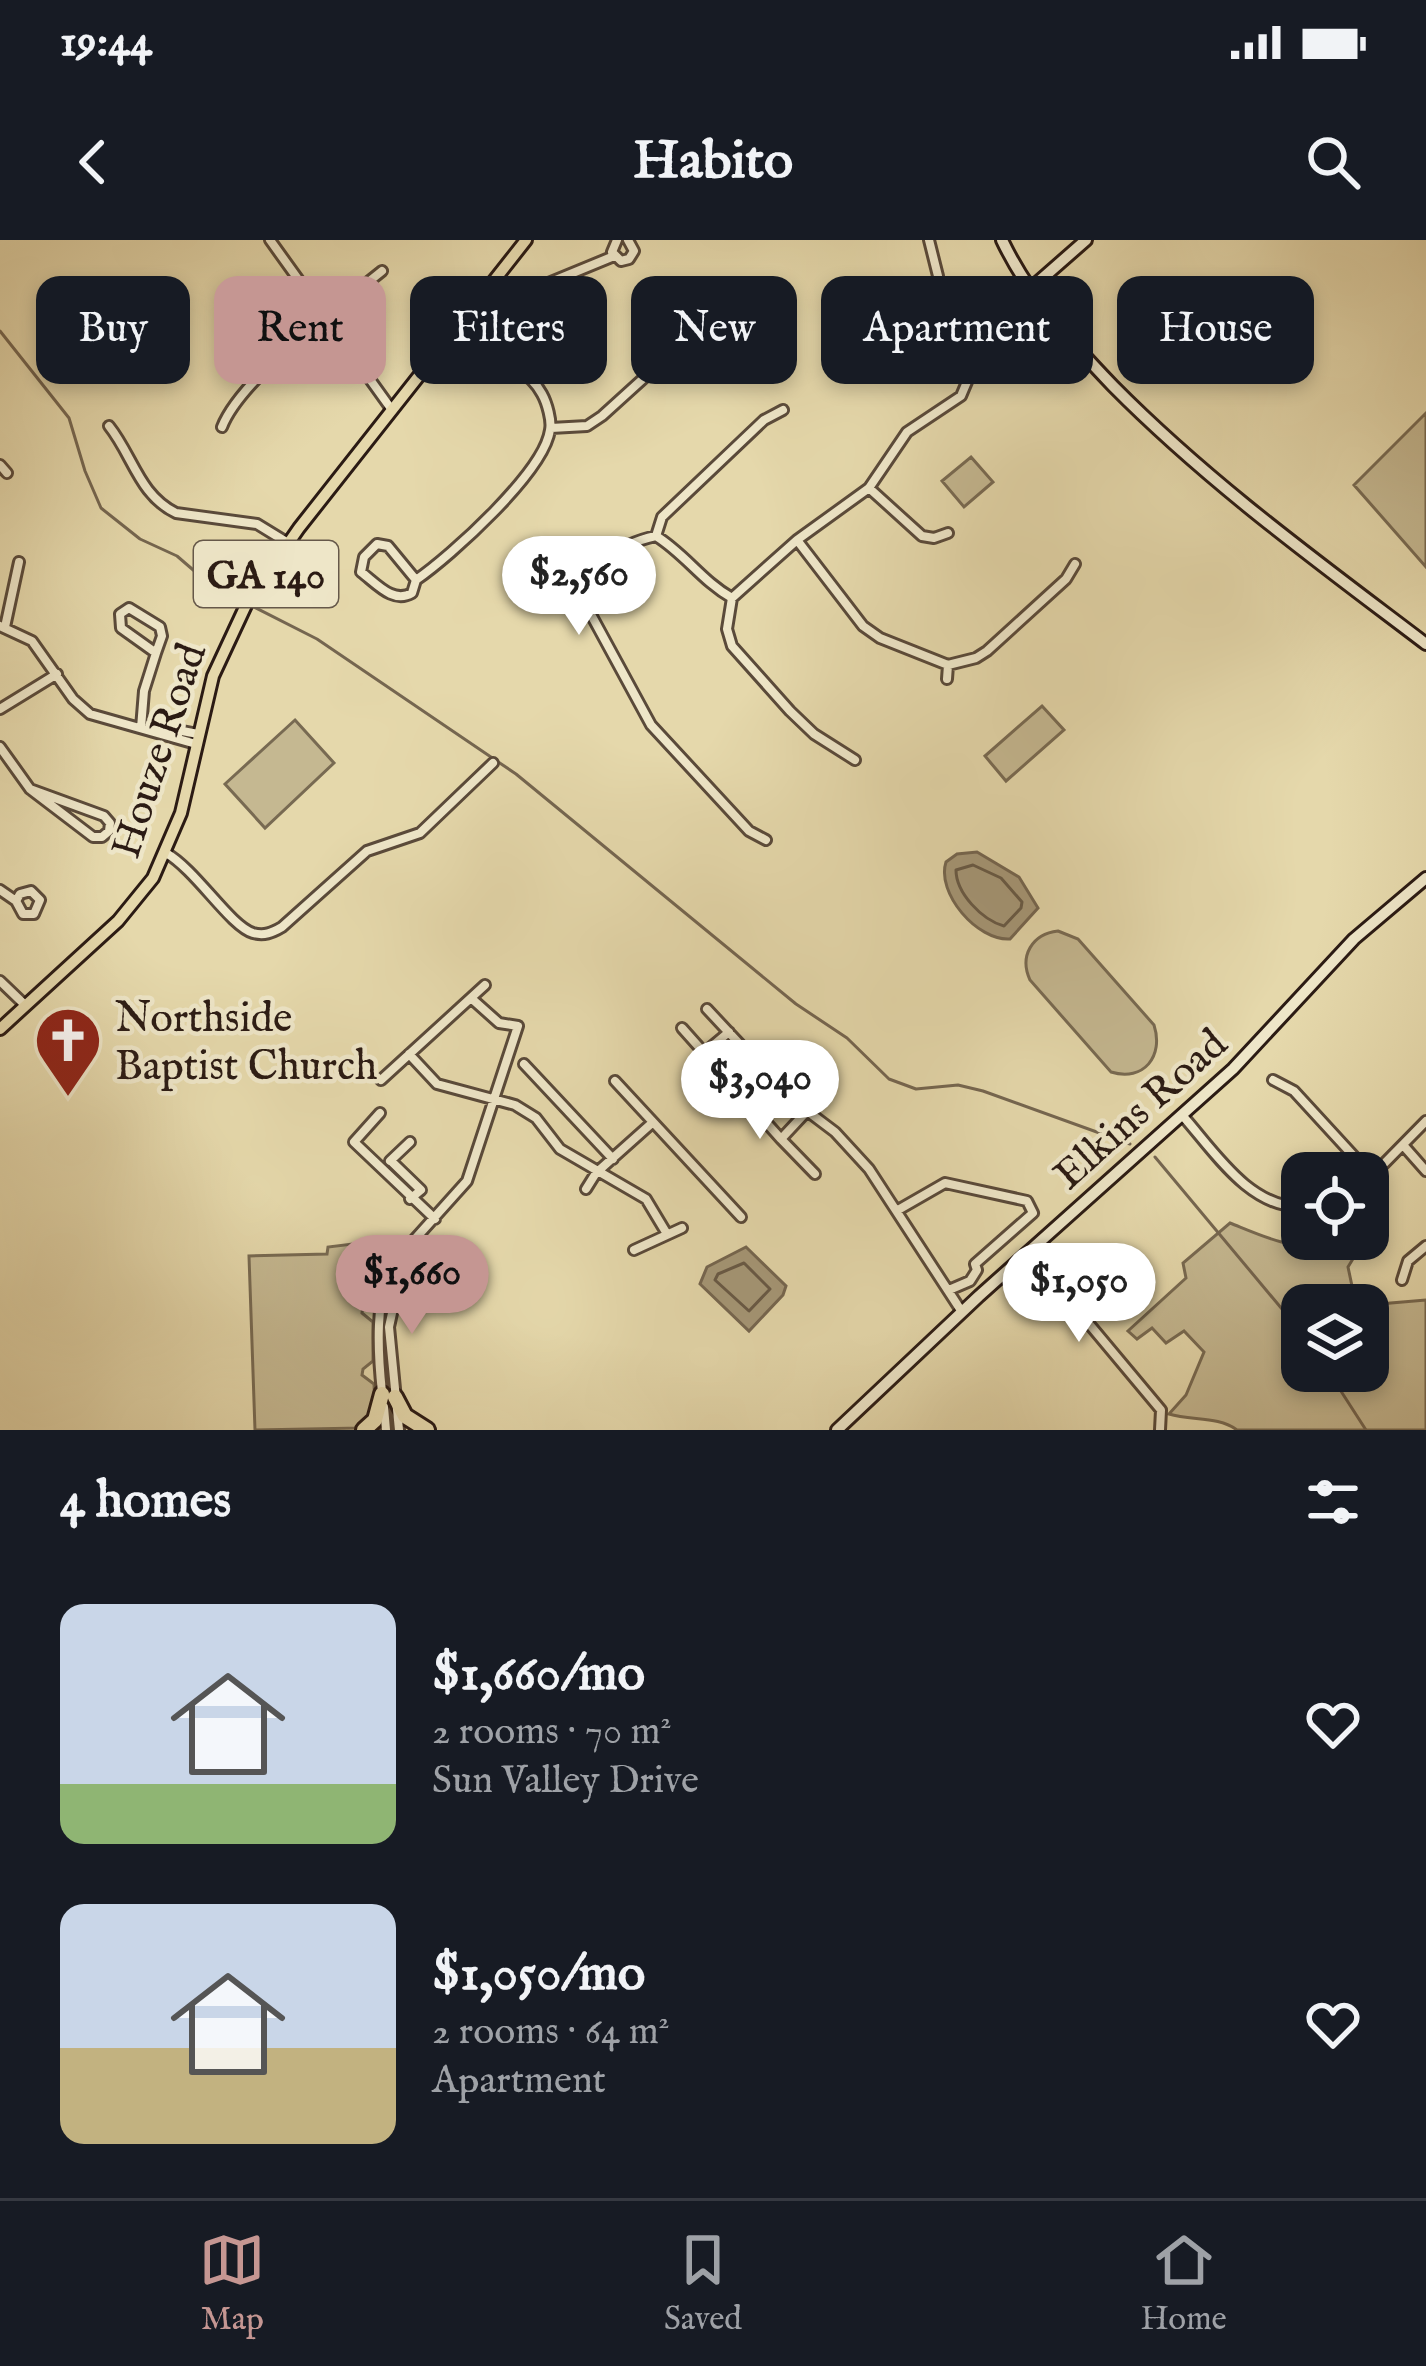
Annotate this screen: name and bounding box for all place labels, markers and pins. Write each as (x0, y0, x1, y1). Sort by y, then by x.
pin: $2,560 (481, 536, 677, 638)
place label: Northside Baptist Church (115, 993, 377, 1094)
church icon: Northside Baptist Church (33, 1005, 103, 1099)
pin: $3,040 (662, 1040, 858, 1142)
pin: $1,660 (314, 1235, 510, 1337)
pin: $1,050 (981, 1243, 1177, 1345)

